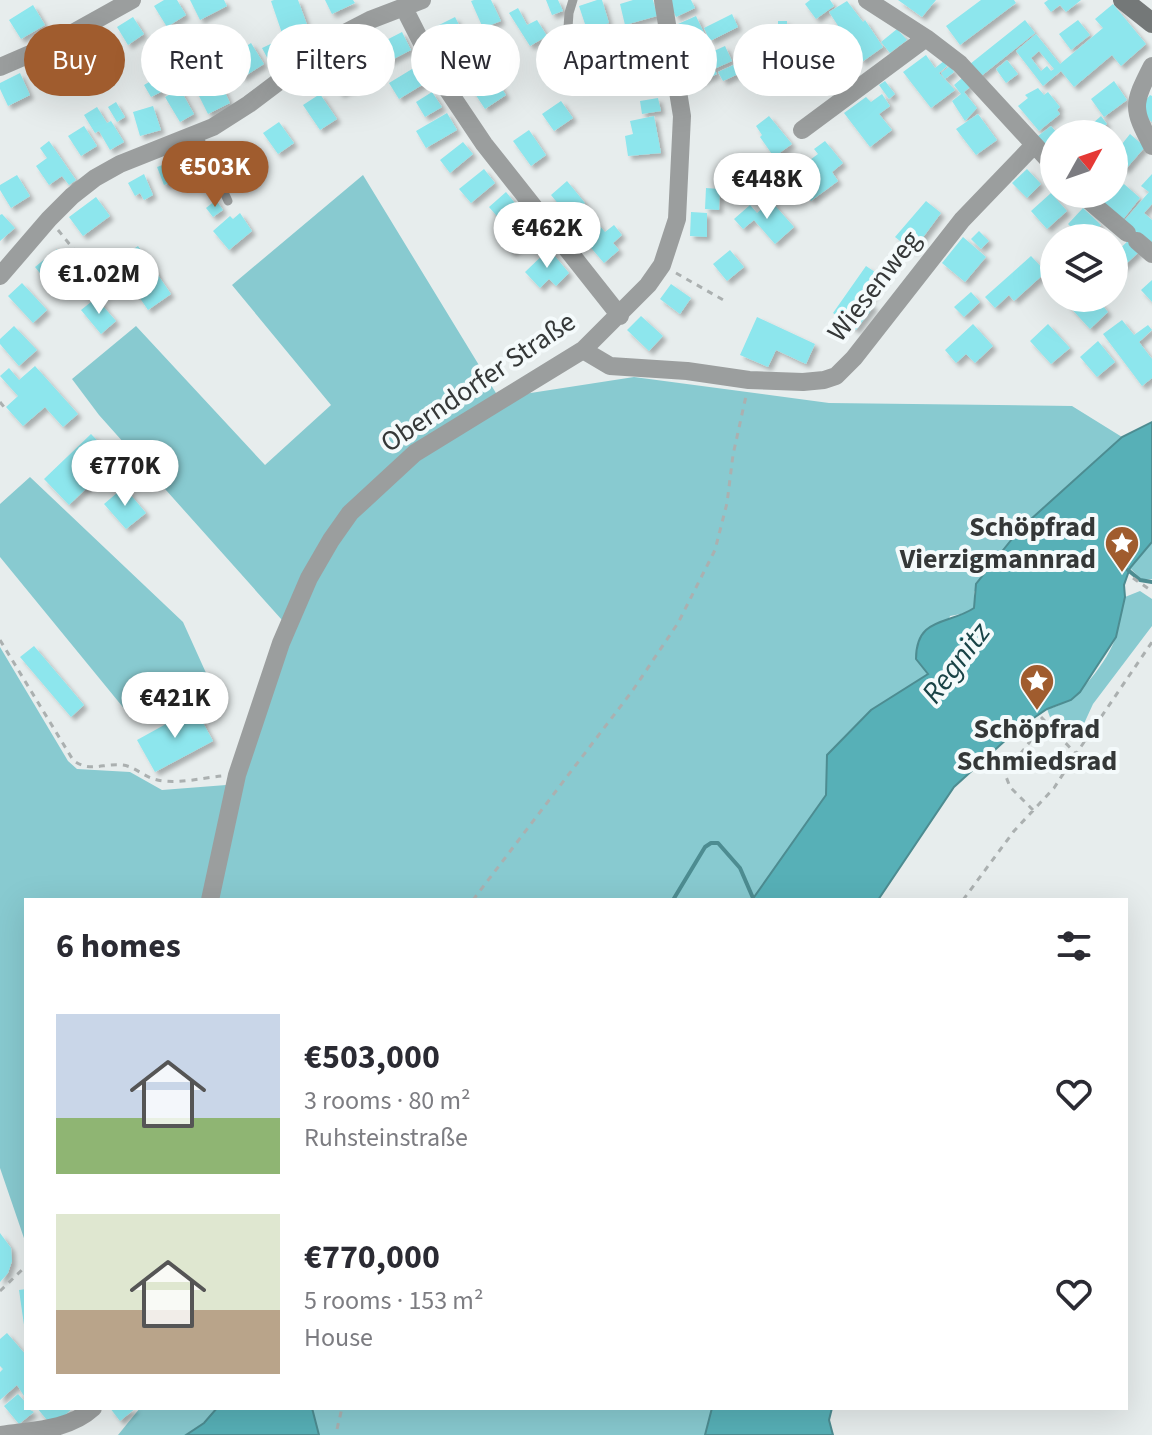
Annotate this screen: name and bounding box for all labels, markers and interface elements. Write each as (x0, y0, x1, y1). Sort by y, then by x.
chip: Buy (24, 24, 125, 96)
chip: Rent (141, 24, 251, 96)
chip: Filters (267, 24, 395, 96)
chip: New (411, 24, 520, 96)
chip: Apartment (536, 24, 717, 96)
chip: House (733, 24, 863, 96)
north arrow (1040, 120, 1128, 208)
map controls (1040, 120, 1128, 312)
pin: €503K (159, 141, 271, 209)
text: €503K (180, 148, 250, 185)
pin: €448K (711, 153, 823, 221)
text: €448K (732, 160, 802, 197)
pin: €462K (491, 202, 603, 270)
text: €462K (512, 209, 582, 246)
street label: Wiesenweg (818, 222, 930, 350)
button: layers (1040, 224, 1128, 312)
pin: €1.02M (34, 248, 164, 316)
text: €1.02M (58, 255, 140, 292)
street label: Oberndorfer Straße (373, 302, 583, 462)
pin: €770K (69, 440, 181, 508)
text: €770K (90, 447, 160, 484)
place label: Schöpfrad Vierzigmannrad (899, 507, 1096, 579)
place icon: Schöpfrad Vierzigmannrad (1103, 524, 1141, 574)
water label: Regnitz (911, 613, 1001, 712)
place icon: Schöpfrad Schmiedsrad (1018, 662, 1056, 712)
pin: €421K (119, 672, 231, 740)
text: €421K (140, 679, 210, 716)
place label: Schöpfrad Schmiedsrad (957, 709, 1117, 781)
text: 6 homes (56, 922, 181, 971)
icon: filters (1052, 924, 1096, 968)
text: €503,000 (304, 1033, 440, 1082)
icon: home (120, 1046, 216, 1142)
icon: heart (1052, 1072, 1096, 1116)
text: 3 rooms · 80 m² (304, 1082, 471, 1119)
text: Ruhsteinstraße (304, 1119, 468, 1156)
text: €770,000 (304, 1233, 440, 1282)
icon: home (120, 1246, 216, 1342)
icon: heart (1052, 1272, 1096, 1316)
text: 5 rooms · 153 m² (304, 1282, 483, 1319)
text: House (304, 1319, 373, 1356)

